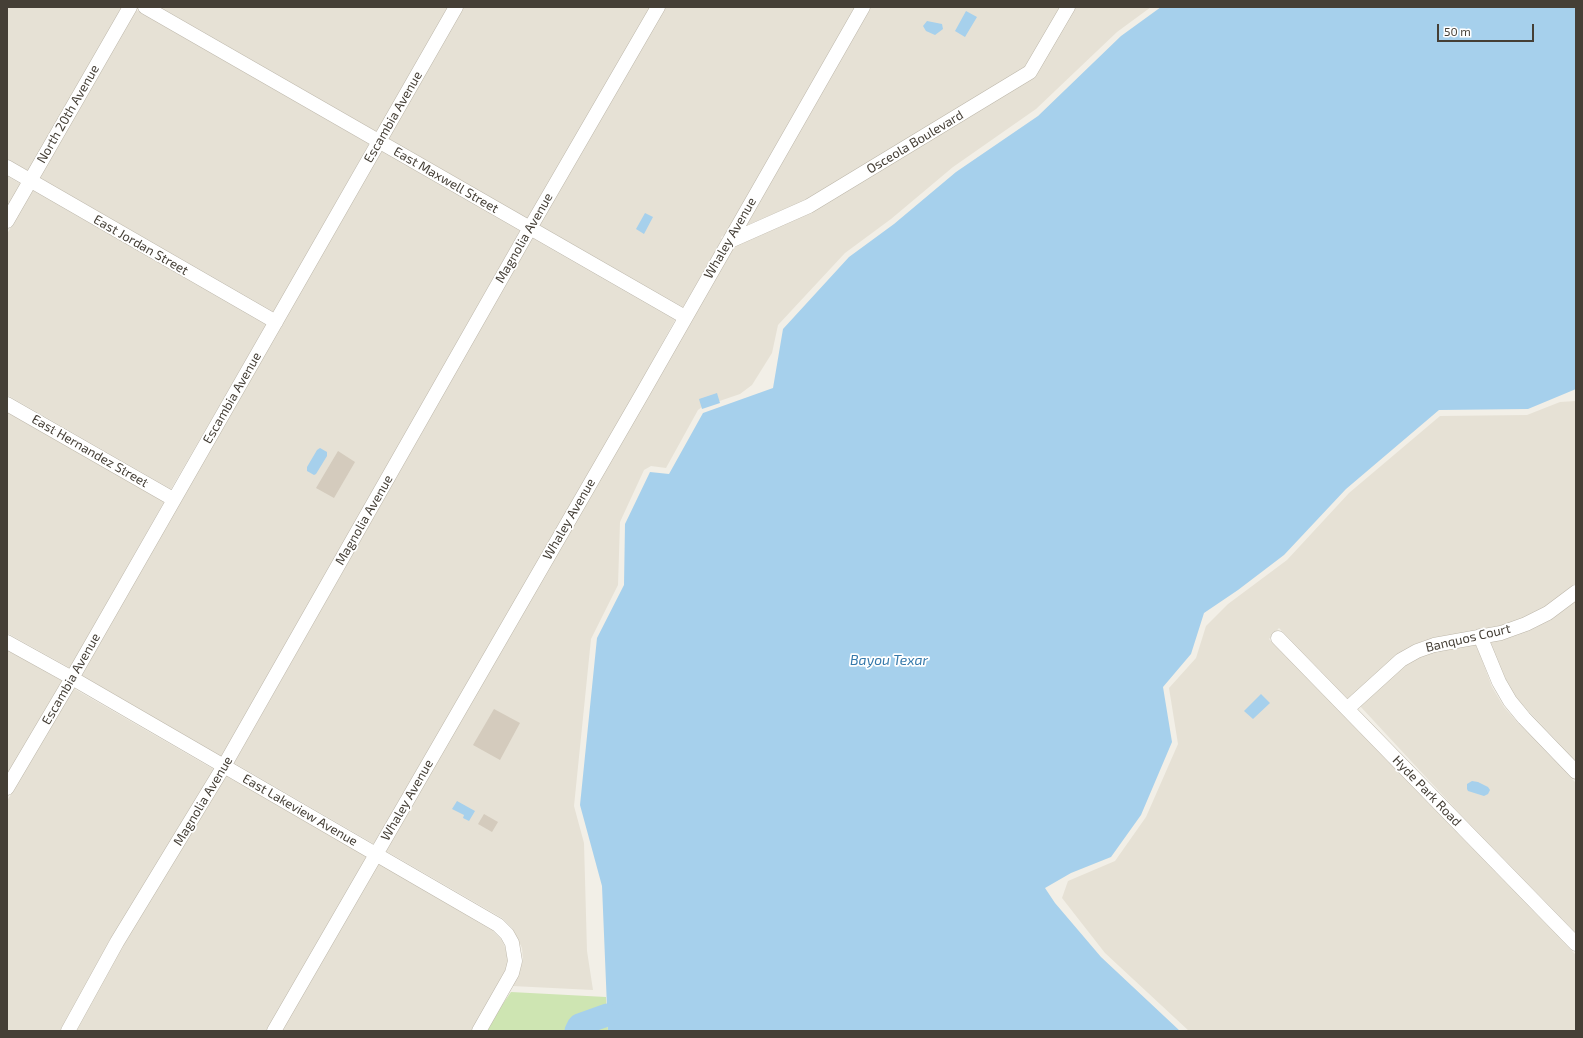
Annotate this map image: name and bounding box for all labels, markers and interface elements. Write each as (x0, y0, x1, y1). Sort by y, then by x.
scale bar (1439, 16, 1536, 42)
text: 50 m (1444, 24, 1471, 38)
street label: North 20th Avenue (33, 62, 103, 166)
street label: Escambia Avenue (360, 69, 426, 165)
street label: Osceola Boulevard (864, 107, 966, 177)
street label: East Maxwell Street (391, 144, 501, 216)
street label: Magnolia Avenue (492, 190, 556, 286)
street label: Whaley Avenue (700, 195, 760, 281)
street label: East Jordan Street (91, 212, 191, 278)
street label: Escambia Avenue (199, 350, 265, 446)
street label: East Hernandez Street (29, 411, 151, 491)
street label: Magnolia Avenue (332, 472, 396, 568)
street label: Whaley Avenue (539, 476, 599, 562)
street label: Banquos Court (1424, 621, 1512, 655)
street label: Escambia Avenue (38, 631, 104, 727)
water label: Bayou Texar (850, 652, 928, 668)
street label: Hyde Park Road (1389, 752, 1465, 830)
street label: Magnolia Avenue (170, 754, 236, 848)
street label: Whaley Avenue (377, 757, 437, 843)
street label: East Lakeview Avenue (240, 771, 360, 849)

